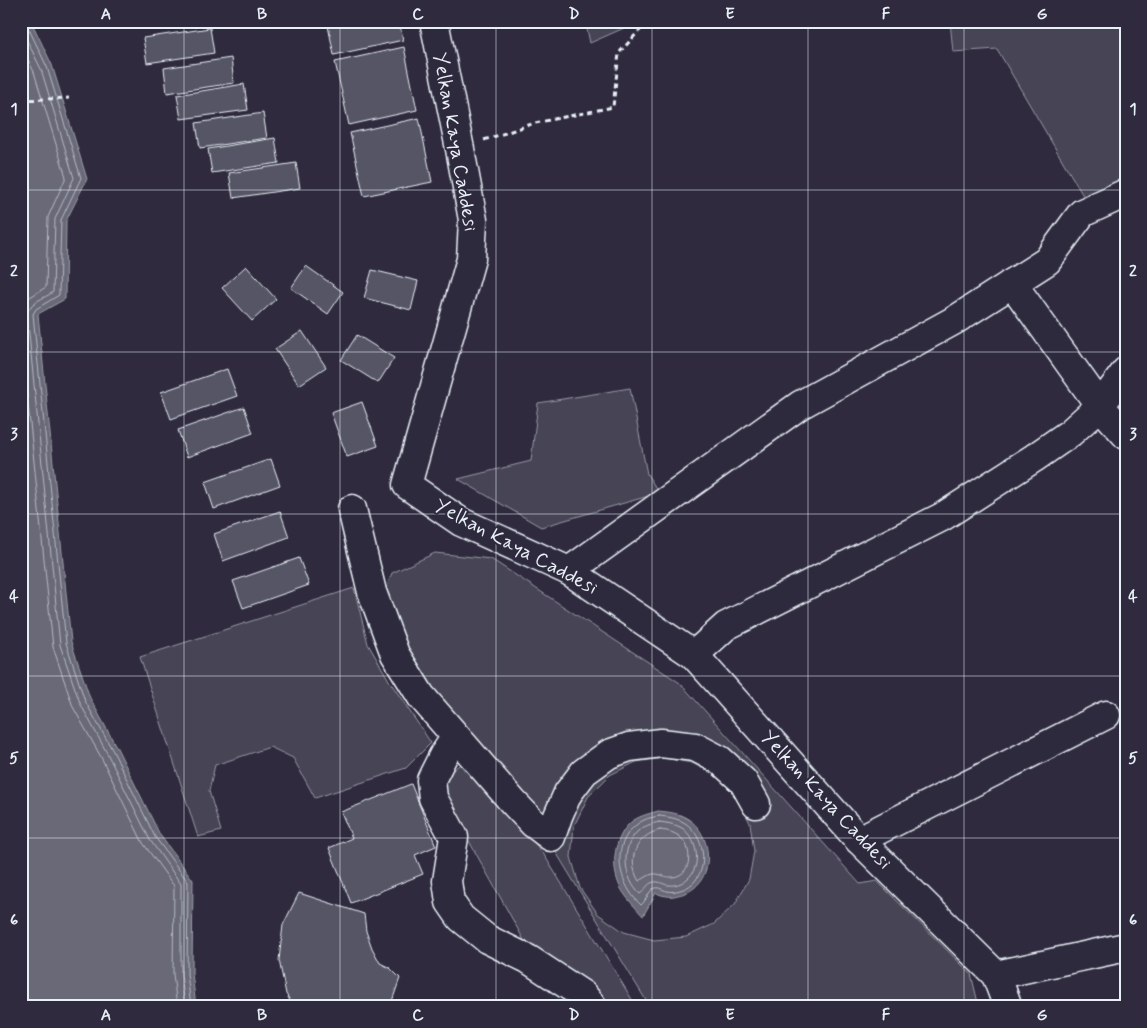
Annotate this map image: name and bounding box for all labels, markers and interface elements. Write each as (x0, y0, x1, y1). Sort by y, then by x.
text: A (101, 4, 111, 25)
text: B (257, 4, 267, 25)
text: C (412, 4, 424, 25)
text: D (568, 4, 580, 25)
text: E (725, 4, 735, 25)
text: F (882, 4, 891, 25)
text: G (1037, 4, 1048, 25)
street label: Yelkan Kaya Caddesi (426, 50, 484, 234)
text: 1 (10, 99, 18, 120)
text: 1 (1129, 99, 1137, 120)
text: 2 (10, 261, 18, 282)
text: 2 (1129, 261, 1137, 282)
text: 3 (10, 424, 18, 445)
text: 3 (1129, 424, 1137, 445)
street label: Yelkan Kaya Caddesi (430, 493, 602, 601)
text: 4 (9, 586, 19, 607)
text: 4 (1128, 586, 1138, 607)
street label: Yelkan Kaya Caddesi (754, 724, 898, 876)
text: 5 (9, 748, 19, 769)
text: 5 (1128, 748, 1138, 769)
text: 6 (10, 910, 18, 931)
text: 6 (1129, 910, 1137, 931)
text: A (101, 1005, 111, 1026)
text: B (257, 1005, 267, 1026)
text: C (412, 1005, 424, 1026)
text: D (568, 1005, 580, 1026)
text: E (725, 1005, 735, 1026)
text: F (882, 1005, 891, 1026)
text: G (1037, 1005, 1048, 1026)

